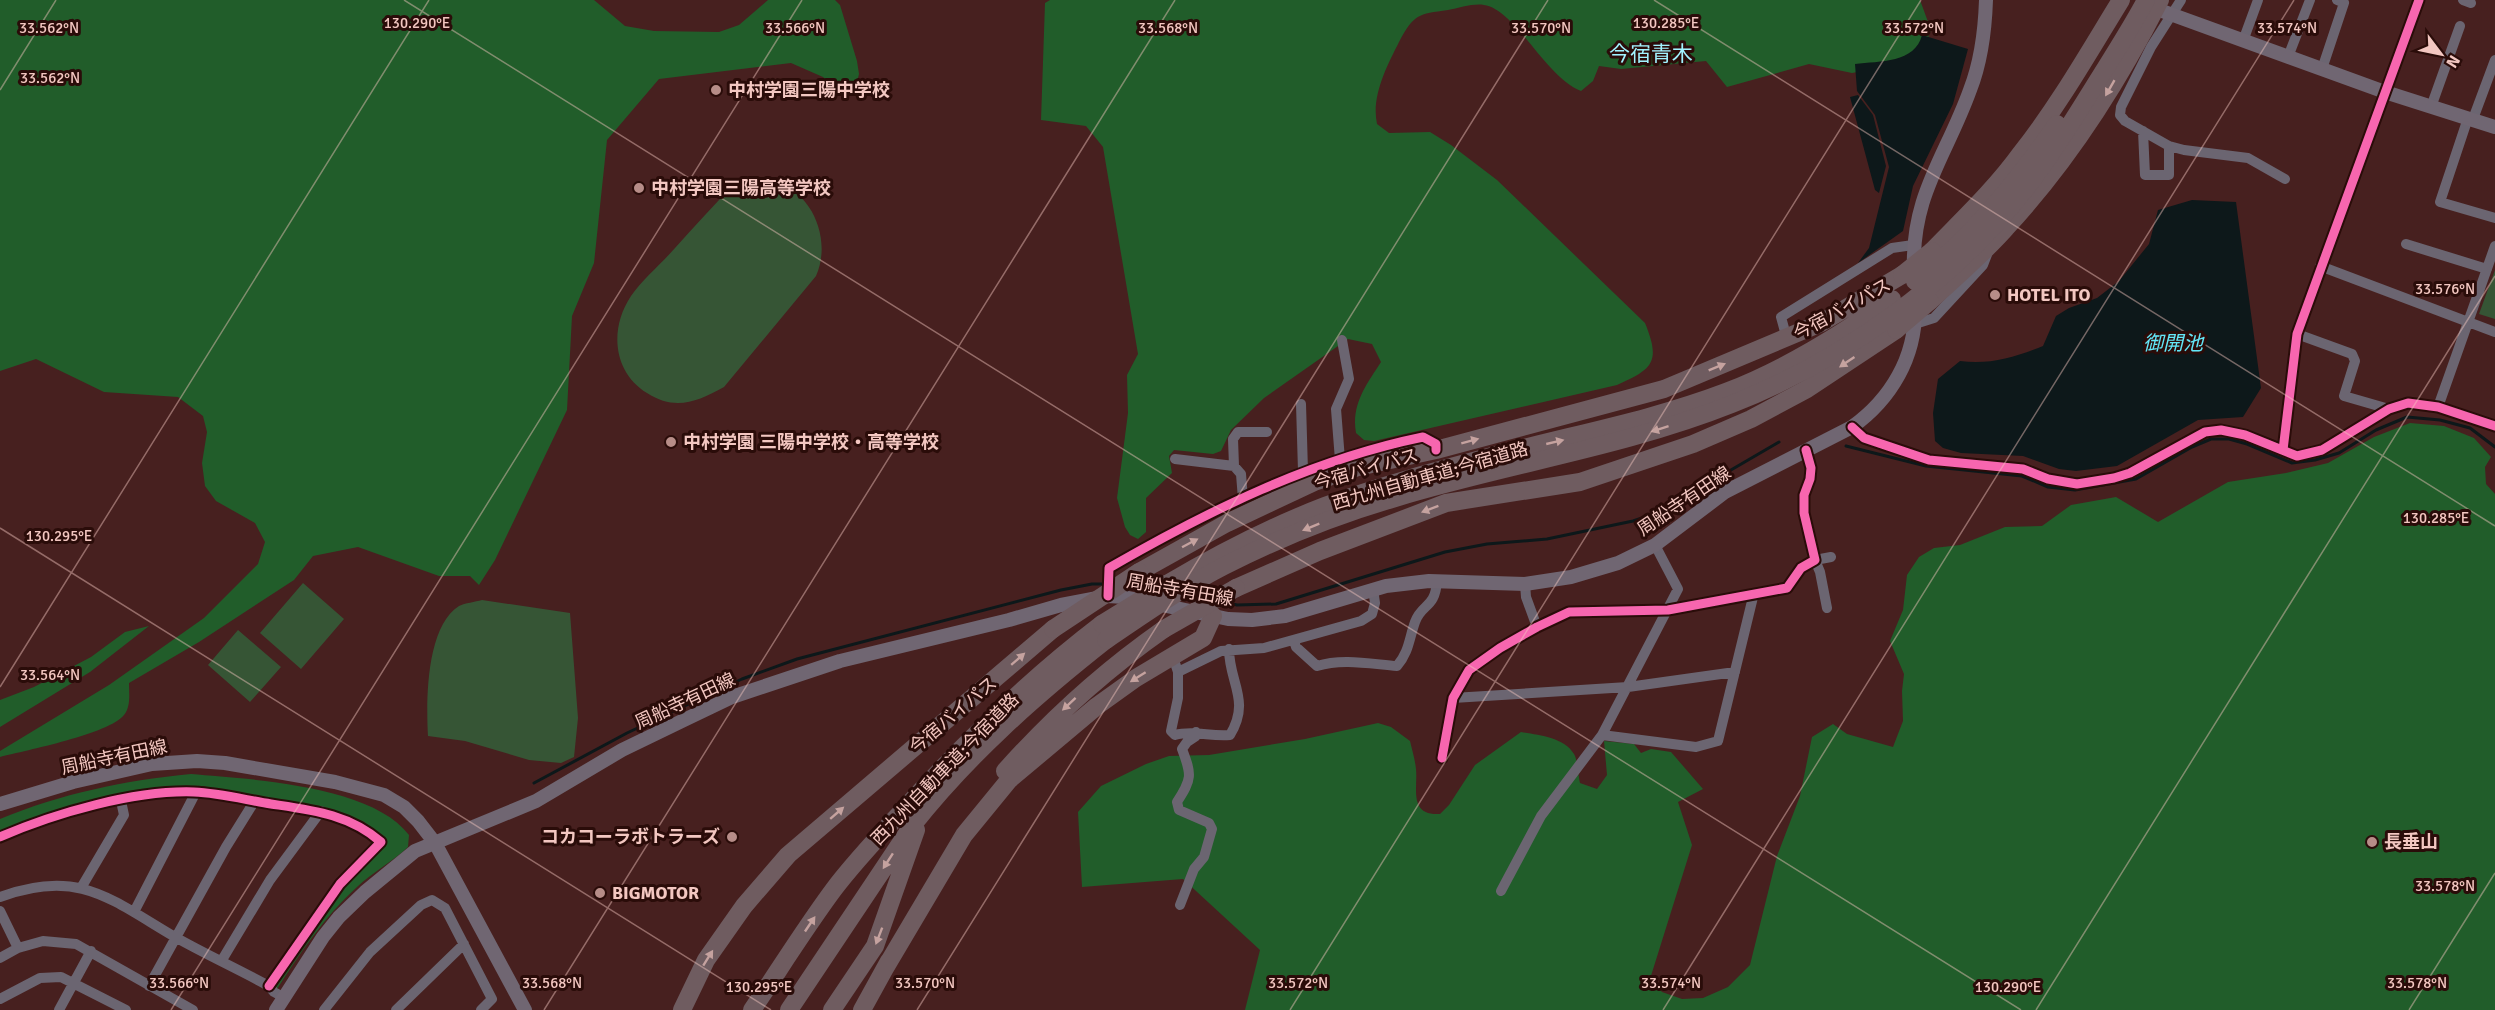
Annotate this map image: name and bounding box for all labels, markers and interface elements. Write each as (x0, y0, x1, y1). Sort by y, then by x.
text: 130.290°E (384, 14, 450, 32)
text: 130.285°E (1633, 14, 1699, 32)
text: 33.562°N (19, 19, 79, 37)
text: 33.566°N (765, 19, 825, 37)
text: 33.568°N (1138, 19, 1198, 37)
text: 33.570°N (1511, 19, 1571, 37)
text: 33.572°N (1884, 19, 1944, 37)
text: 33.574°N (2257, 19, 2317, 37)
north arrow (2411, 24, 2471, 84)
district label: 今宿青木 (1609, 41, 1693, 67)
text: N (2441, 51, 2464, 71)
text: 33.562°N (20, 69, 80, 87)
place label: 中村学園三陽中学校 (728, 79, 890, 101)
one-way arrow (2106, 79, 2116, 96)
marker: 中村学園三陽中学校 (709, 83, 723, 97)
place label: 中村学園三陽高等学校 (651, 177, 831, 199)
marker: 中村学園三陽高等学校 (632, 181, 646, 195)
street label: 今宿バイパス (1790, 273, 1894, 345)
text: 33.576°N (2415, 280, 2475, 298)
place label: HOTEL ITO (2007, 284, 2090, 306)
marker: HOTEL ITO (1988, 288, 2002, 302)
water label: 御開池 (2143, 331, 2205, 356)
one-way arrow (1840, 356, 1856, 368)
one-way arrow (1708, 362, 1726, 371)
one-way arrow (1651, 425, 1669, 434)
place label: 中村学園 三陽中学校・高等学校 (683, 431, 939, 453)
marker: 中村学園 三陽中学校・高等学校 (664, 435, 678, 449)
one-way arrow (1461, 436, 1479, 445)
one-way arrow (1545, 436, 1564, 446)
street label: 西九州自動車道;今宿道路 (1329, 437, 1531, 515)
street label: 今宿バイパス (1311, 444, 1421, 494)
street label: 周船寺有田線 (1633, 462, 1735, 540)
one-way arrow (1421, 504, 1439, 514)
text: 130.285°E (2403, 509, 2469, 527)
one-way arrow (1302, 522, 1320, 532)
text: 130.295°E (26, 527, 92, 545)
one-way arrow (1181, 538, 1198, 548)
street label: 周船寺有田線 (1125, 570, 1235, 610)
one-way arrow (1010, 653, 1025, 666)
text: 33.564°N (20, 666, 80, 684)
street label: 周船寺有田線 (631, 668, 739, 734)
street label: 今宿バイパス (905, 672, 1001, 758)
one-way arrow (1130, 672, 1146, 683)
street label: 西九州自動車道;今宿道路 (867, 688, 1023, 850)
one-way arrow (1061, 697, 1076, 711)
street label: 周船寺有田線 (59, 735, 169, 779)
one-way arrow (829, 806, 845, 819)
place label: コカコーラボトラーズ (541, 826, 720, 848)
marker: コカコーラボトラーズ (725, 830, 739, 844)
place label: 長垂山 (2384, 831, 2438, 853)
marker: 長垂山 (2365, 835, 2379, 849)
one-way arrow (882, 853, 893, 870)
text: 33.578°N (2415, 877, 2475, 895)
place label: BIGMOTOR (612, 882, 699, 904)
marker: BIGMOTOR (593, 886, 607, 900)
one-way arrow (804, 916, 816, 932)
one-way arrow (874, 927, 884, 945)
one-way arrow (703, 950, 714, 966)
text: 33.566°N (149, 974, 209, 992)
text: 33.568°N (522, 974, 582, 992)
text: 33.570°N (895, 974, 955, 992)
text: 33.572°N (1268, 974, 1328, 992)
text: 33.574°N (1641, 974, 1701, 992)
text: 33.578°N (2387, 974, 2447, 992)
text: 130.295°E (726, 978, 792, 996)
text: 130.290°E (1975, 978, 2041, 996)

